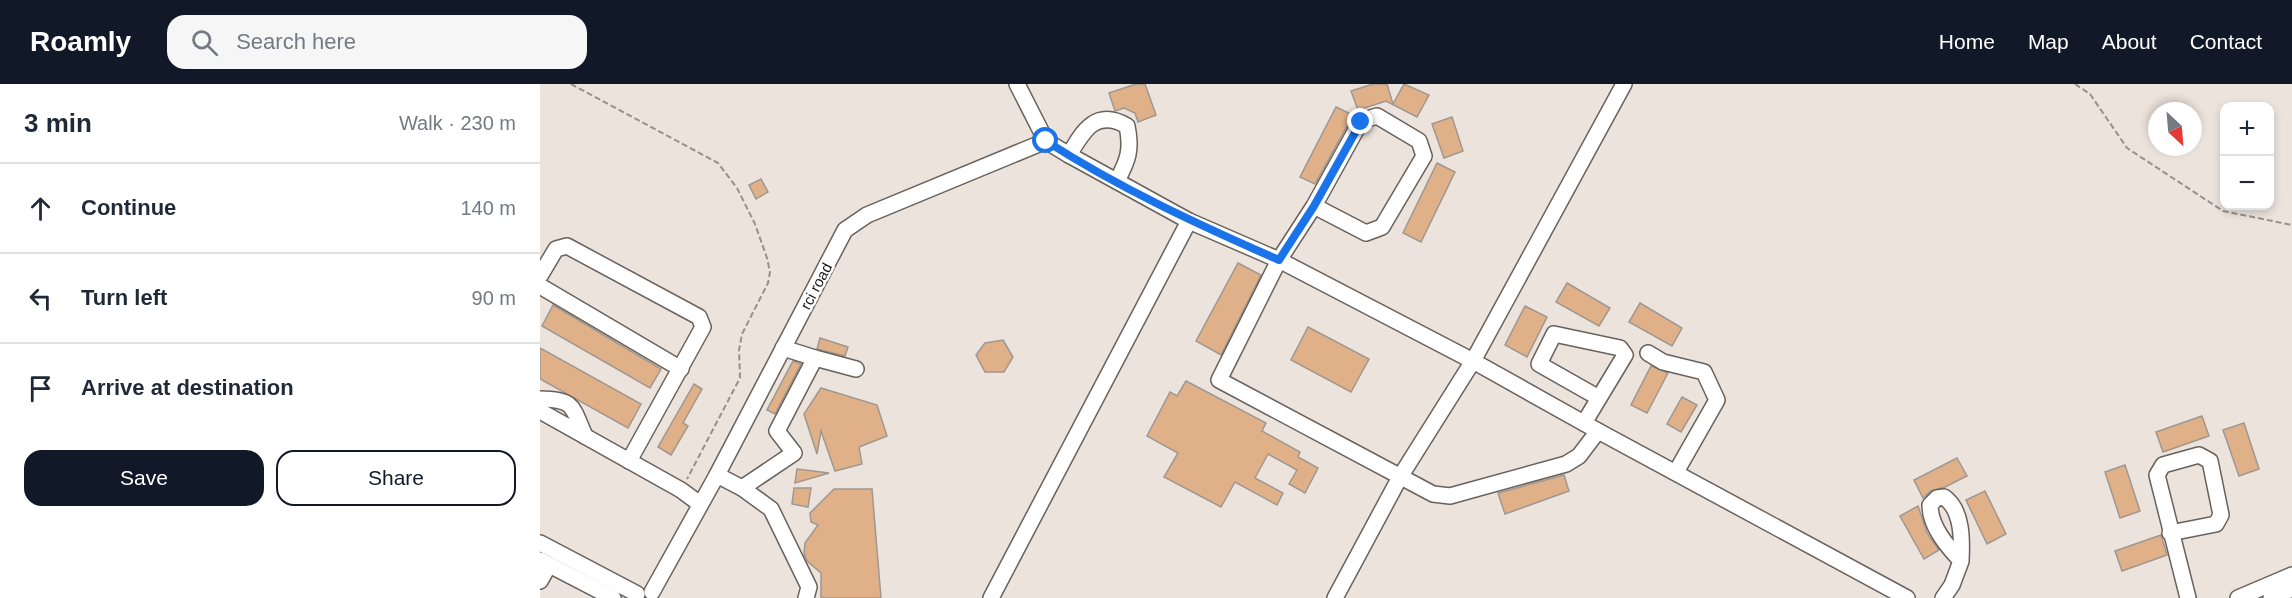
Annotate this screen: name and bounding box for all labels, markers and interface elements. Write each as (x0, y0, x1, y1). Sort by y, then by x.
search box (167, 15, 587, 69)
text: Roamly (30, 26, 131, 57)
icon: search (188, 26, 221, 59)
text: Search here (236, 29, 356, 54)
text: Home (1939, 30, 1995, 53)
text: Map (2028, 30, 2069, 53)
text: About (2102, 30, 2157, 53)
text: Contact (2190, 30, 2262, 53)
north arrow (2148, 102, 2202, 156)
map controls (2220, 102, 2274, 210)
button: + (2220, 102, 2274, 156)
text: 3 min (24, 108, 92, 138)
route end (1347, 108, 1373, 134)
text: Walk · 230 m (399, 112, 516, 134)
route start (1032, 127, 1058, 153)
button: − (2220, 156, 2274, 210)
icon: ahead (24, 192, 57, 225)
text: Continue (81, 195, 176, 220)
text: 140 m (460, 197, 516, 219)
street label: rci road (797, 260, 835, 312)
icon: left (24, 282, 57, 315)
text: Turn left (81, 285, 167, 310)
text: 90 m (472, 287, 516, 309)
icon: arrive (24, 372, 57, 405)
text: Arrive at destination (81, 375, 294, 400)
button: Save (24, 450, 264, 506)
button: Share (276, 450, 516, 506)

